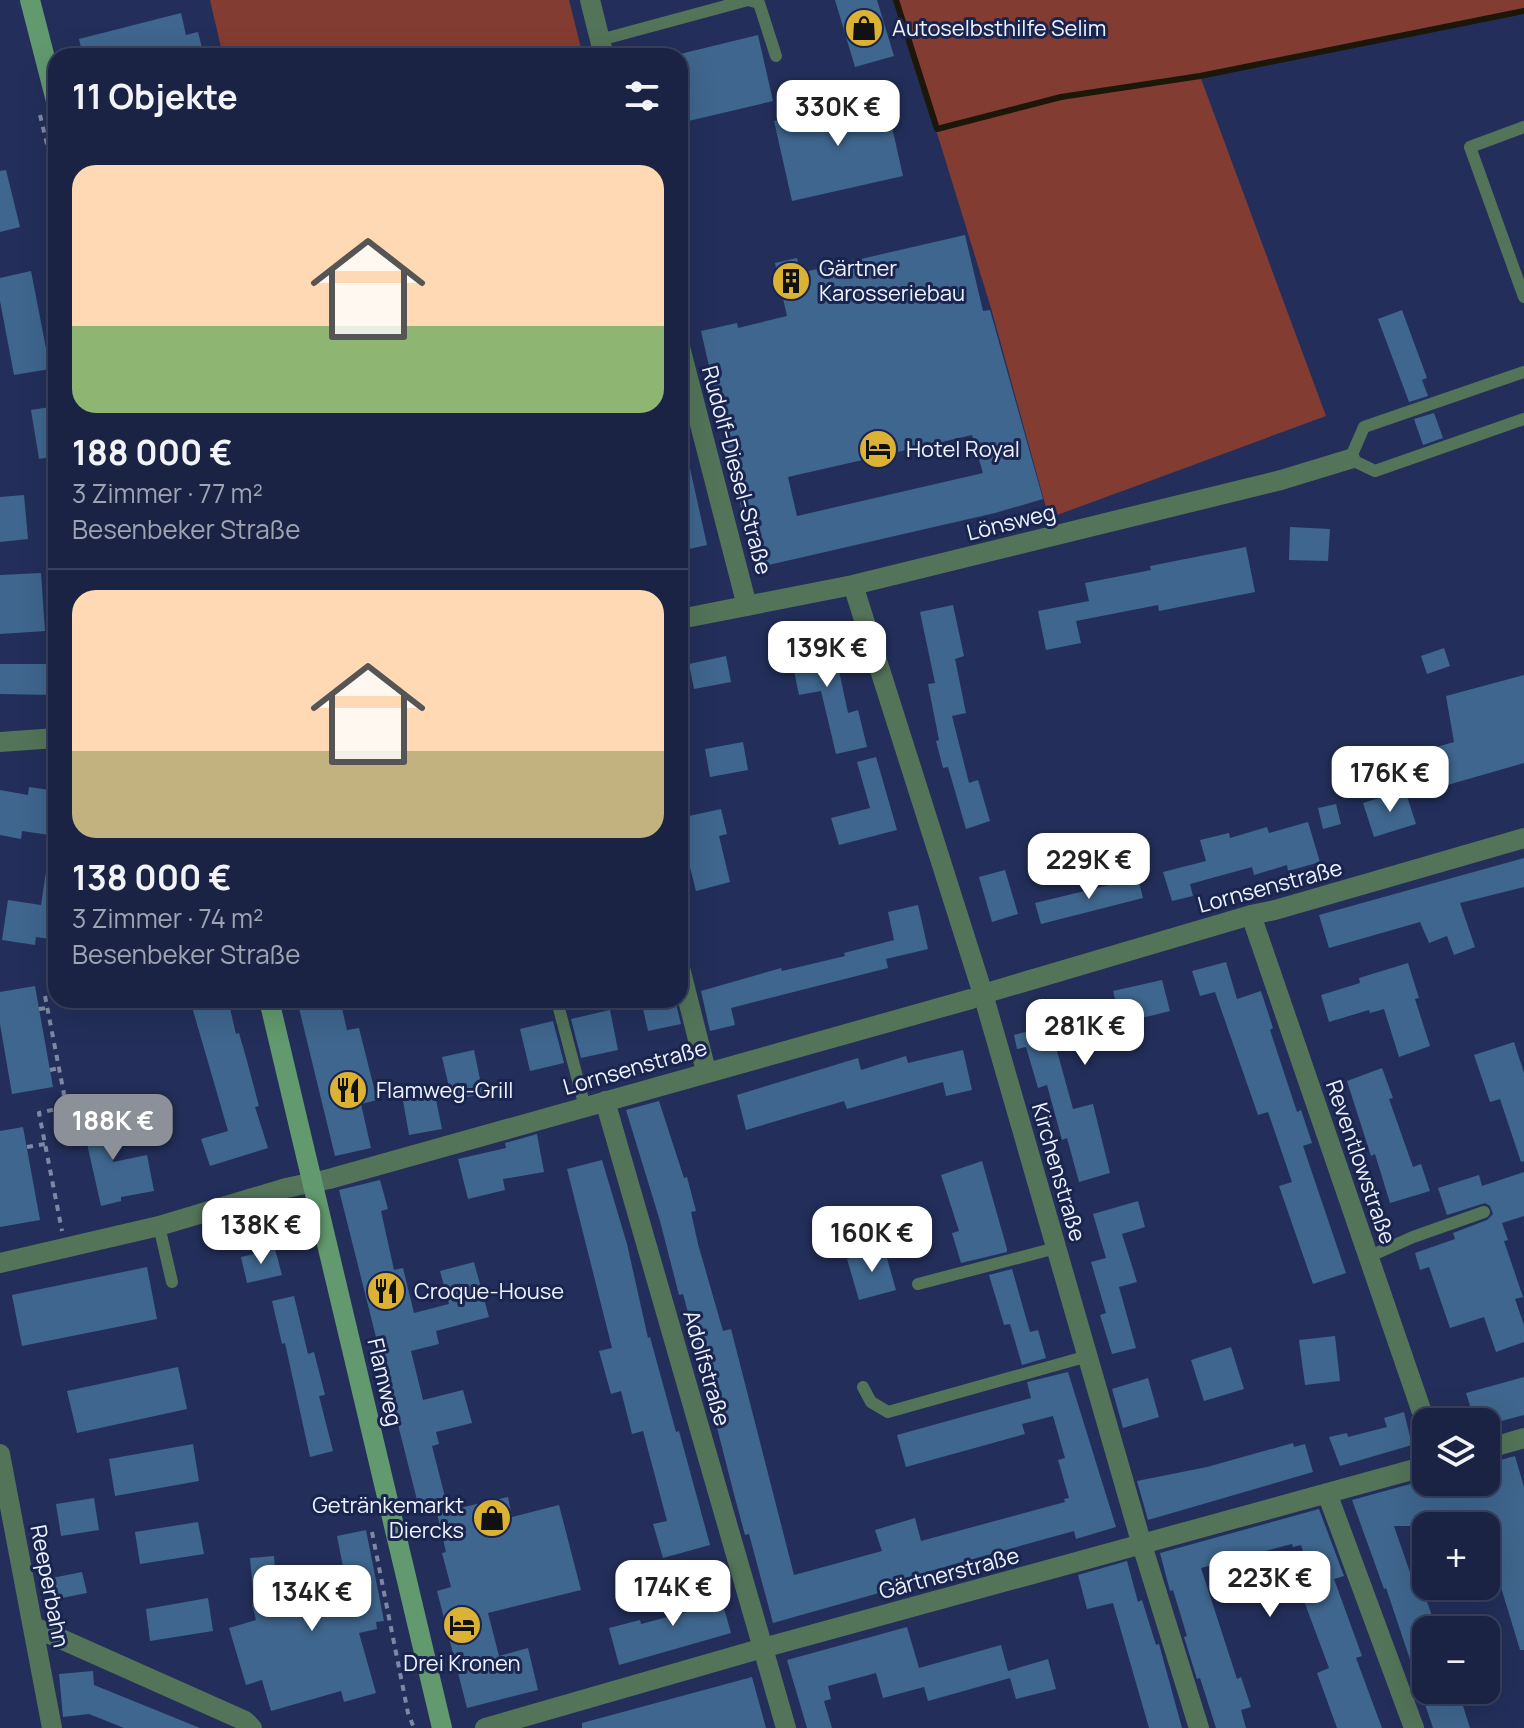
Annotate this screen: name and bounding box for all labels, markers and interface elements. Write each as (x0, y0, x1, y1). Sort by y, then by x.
shop icon: Autoselbsthilfe Selim (843, 7, 885, 49)
place label: Autoselbsthilfe Selim (892, 13, 1106, 43)
text: 11 Objekte (72, 73, 238, 119)
icon: filters (620, 74, 664, 118)
pin: 330K € (773, 80, 903, 148)
text: 330K € (795, 88, 881, 124)
icon: home (296, 217, 440, 361)
place label: Gärtner Karosseriebau (819, 253, 965, 308)
building icon: Gärtner Karosseriebau (770, 260, 812, 302)
street label: Rudolf-Diesel-Straße (695, 362, 779, 578)
hotel icon: Hotel Royal (857, 428, 899, 470)
text: 188 000 € (72, 429, 232, 475)
place label: Hotel Royal (906, 434, 1020, 464)
text: 3 Zimmer · 77 m² (72, 475, 263, 511)
street label: Lönsweg (963, 496, 1059, 548)
text: Besenbeker Straße (72, 511, 301, 547)
pin: 139K € (762, 621, 892, 689)
text: 139K € (786, 629, 868, 665)
icon: home (296, 642, 440, 786)
pin: 176K € (1325, 746, 1455, 814)
text: 176K € (1350, 754, 1430, 790)
pin: 229K € (1024, 833, 1154, 901)
text: 229K € (1046, 841, 1132, 877)
street label: Lornsenstraße (1194, 852, 1346, 920)
text: 138 000 € (72, 854, 231, 900)
text: 3 Zimmer · 74 m² (72, 900, 263, 936)
text: Besenbeker Straße (72, 936, 301, 972)
pin: 281K € (1020, 999, 1150, 1067)
text: 281K € (1044, 1007, 1126, 1043)
street label: Lornsenstraße (559, 1032, 711, 1102)
restaurant icon: Flamweg-Grill (327, 1069, 369, 1111)
place label: Flamweg-Grill (376, 1075, 514, 1105)
street label: Reventlowstraße (1319, 1076, 1403, 1248)
pin: 188K € (48, 1094, 178, 1162)
street label: Kirchenstraße (1025, 1099, 1093, 1245)
text: 188K € (72, 1102, 154, 1138)
pin: 138K € (196, 1198, 326, 1266)
text: 138K € (220, 1206, 302, 1242)
pin: 160K € (807, 1206, 937, 1274)
text: 160K € (830, 1214, 914, 1250)
restaurant icon: Croque-House (365, 1270, 407, 1312)
place label: Croque-House (414, 1276, 564, 1306)
street label: Adolfstraße (676, 1307, 738, 1429)
street label: Flamweg (360, 1335, 410, 1429)
map controls (1412, 1408, 1500, 1704)
button: layers (1412, 1408, 1500, 1496)
place label: Getränkemarkt Diercks (312, 1490, 464, 1545)
shop icon: Getränkemarkt Diercks (471, 1497, 513, 1539)
button: + (1412, 1512, 1500, 1600)
street label: Reeperbahn (23, 1522, 77, 1650)
street label: Gärtnerstraße (876, 1540, 1023, 1606)
pin: 223K € (1205, 1551, 1335, 1619)
text: 223K € (1227, 1559, 1313, 1595)
pin: 174K € (608, 1560, 738, 1628)
pin: 134K € (247, 1565, 377, 1633)
text: 174K € (633, 1568, 713, 1604)
text: 134K € (271, 1573, 353, 1609)
hotel icon: Drei Kronen (441, 1604, 483, 1646)
button: − (1412, 1616, 1500, 1704)
place label: Drei Kronen (403, 1648, 521, 1678)

